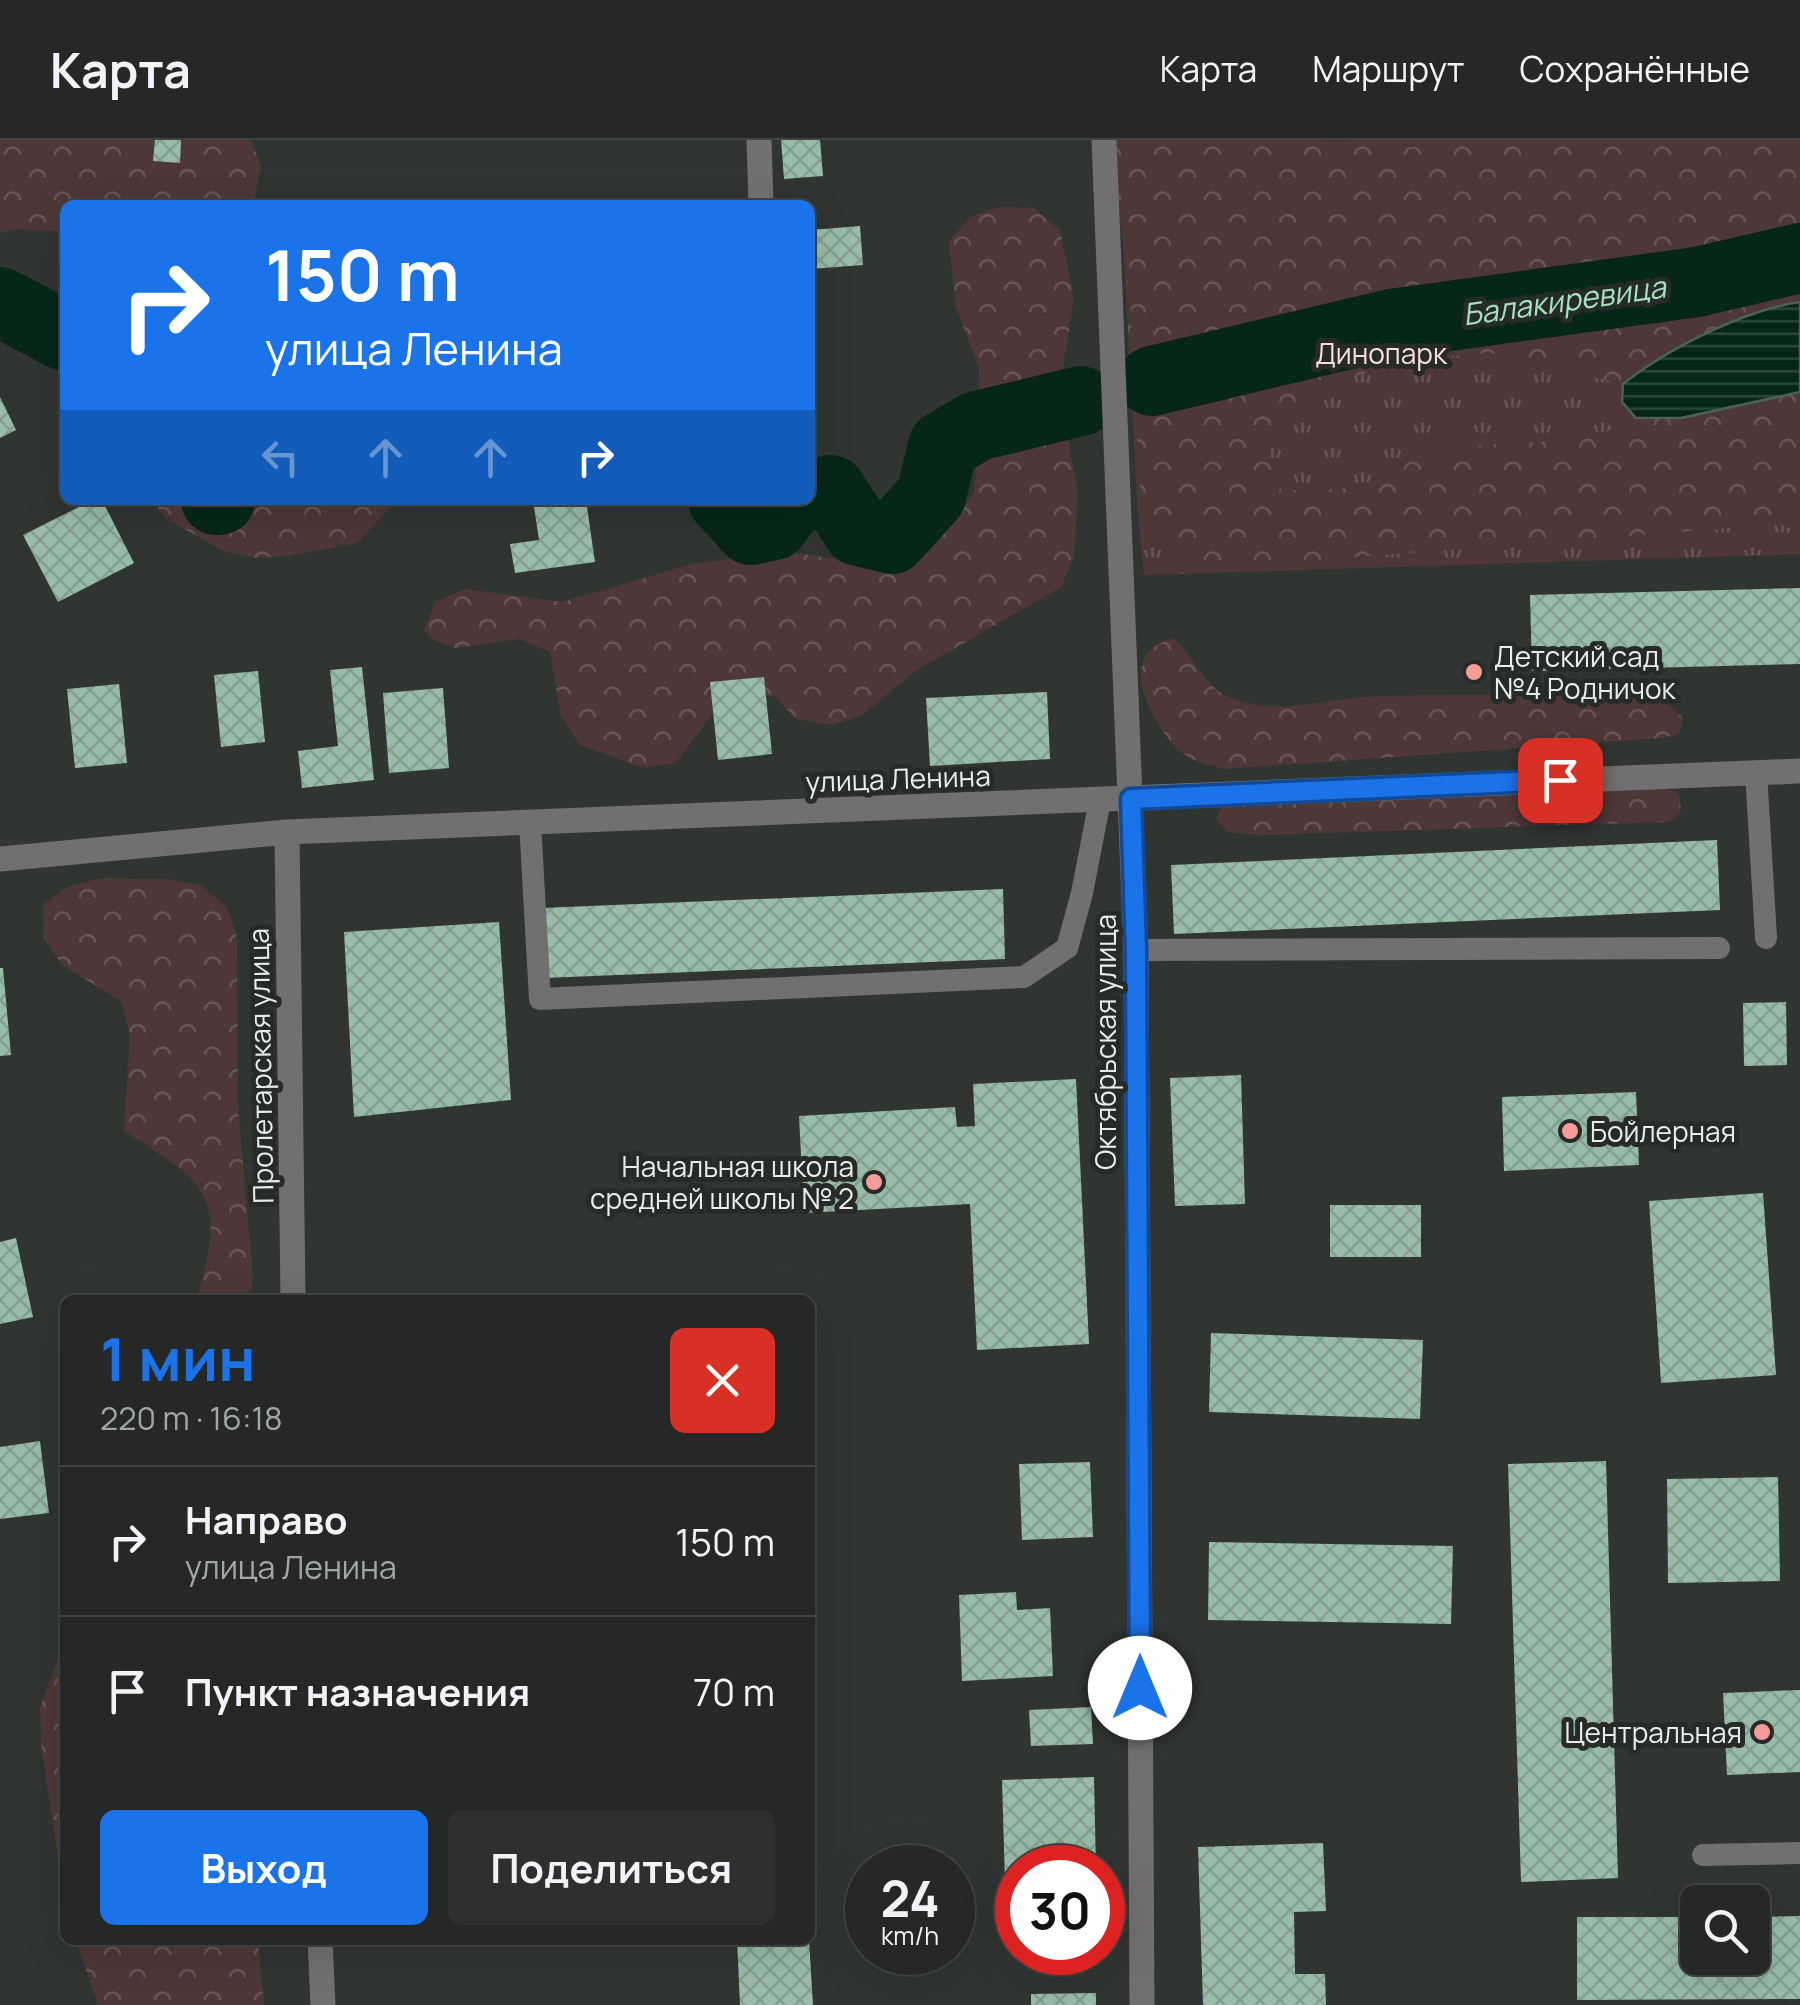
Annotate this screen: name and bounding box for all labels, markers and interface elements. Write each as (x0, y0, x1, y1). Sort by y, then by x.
text: Карта (50, 37, 191, 102)
text: Карта (1160, 45, 1257, 93)
text: Маршрут (1312, 45, 1465, 93)
text: Сохранённые (1520, 45, 1750, 93)
text: 150 m (265, 226, 460, 322)
icon: right (100, 240, 230, 370)
water label: Балакиревица (1460, 265, 1669, 335)
text: улица Ленина (265, 317, 563, 379)
park label: Динопарк (1315, 334, 1448, 372)
icon: left (253, 430, 308, 485)
icon: ahead (358, 430, 413, 485)
icon: ahead (463, 430, 518, 485)
icon: right (568, 430, 623, 485)
place label: Детский сад №4 Родничок (1494, 637, 1677, 707)
marker: Детский сад №4 Родничок (1463, 661, 1485, 683)
pin (1518, 738, 1603, 823)
icon: arrive (1533, 753, 1588, 808)
street label: улица Ленина (805, 756, 991, 800)
street label: Октябрьская улица (1086, 914, 1124, 1170)
street label: Пролетарская улица (239, 928, 281, 1204)
place label: Бойлерная (1590, 1112, 1736, 1150)
marker: Бойлерная (1559, 1120, 1581, 1142)
place label: Начальная школа средней школы № 2 (590, 1147, 854, 1217)
marker: Начальная школа средней школы № 2 (863, 1171, 885, 1193)
text: 1 мин (100, 1317, 256, 1399)
button: close (670, 1328, 775, 1433)
text: 220 m · 16:18 (100, 1396, 283, 1440)
text: Направо (185, 1493, 347, 1545)
icon: right (100, 1514, 155, 1569)
text: 150 m (675, 1515, 775, 1567)
text: улица Ленина (185, 1545, 397, 1589)
position arrow (1088, 1636, 1192, 1740)
icon: arrive (100, 1664, 155, 1719)
text: Пункт назначения (185, 1665, 530, 1717)
text: 70 m (693, 1665, 775, 1717)
place label: Центральная (1564, 1713, 1742, 1751)
marker: Центральная (1751, 1721, 1773, 1743)
button: Выход (100, 1810, 428, 1925)
button: Поделиться (448, 1810, 775, 1925)
speed limit sign: 30 (995, 1845, 1125, 1975)
text: 24 (880, 1864, 940, 1932)
map controls (1680, 1885, 1770, 1975)
button: search (1680, 1885, 1770, 1975)
text: km/h (881, 1918, 939, 1953)

